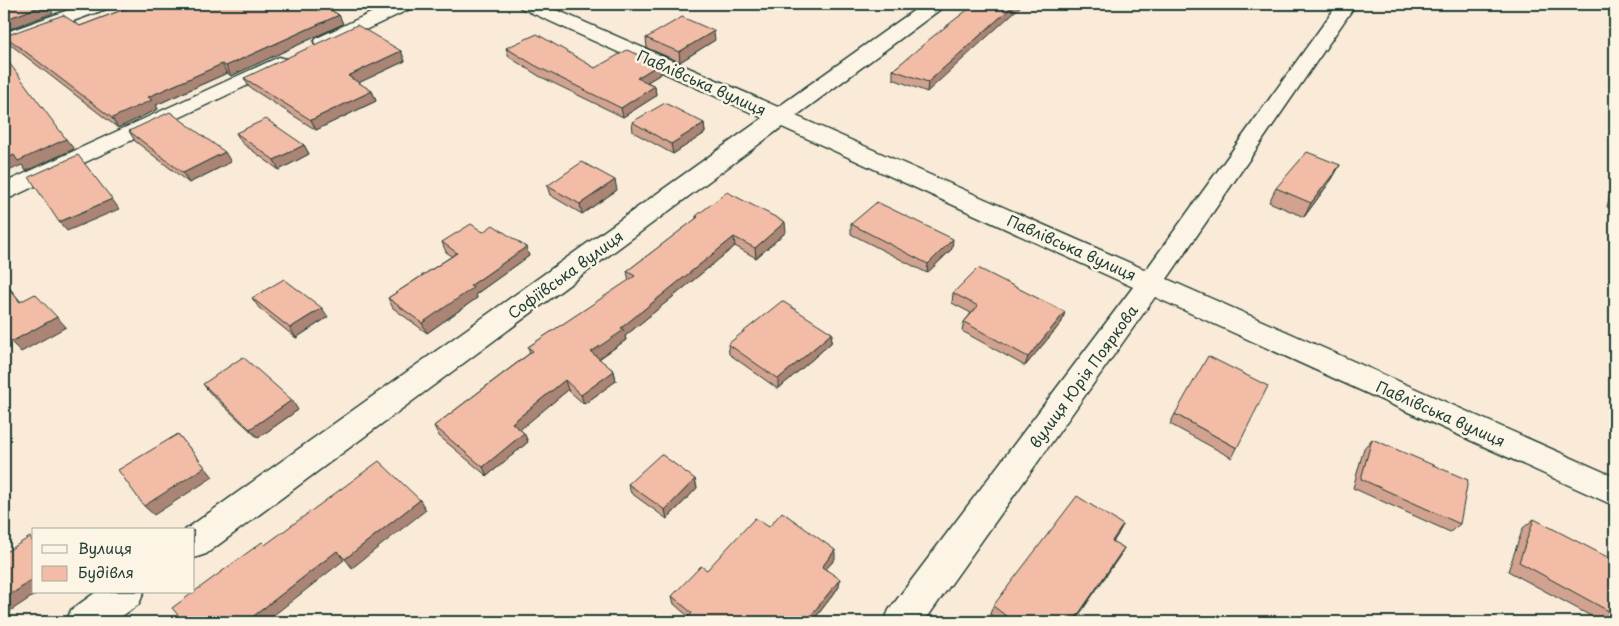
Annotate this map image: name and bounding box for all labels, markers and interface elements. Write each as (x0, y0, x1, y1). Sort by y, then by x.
street label: Павлівська вулиця (634, 43, 770, 121)
street label: Павлівська вулиця (1004, 208, 1140, 286)
street label: Софіївська вулиця (502, 224, 628, 324)
street label: вулиця Юрія Пояркова (1023, 299, 1143, 452)
street label: Павлівська вулиця (1373, 374, 1509, 452)
legend (32, 528, 195, 594)
text: Вулиця (78, 536, 132, 559)
text: Будівля (78, 560, 134, 583)

